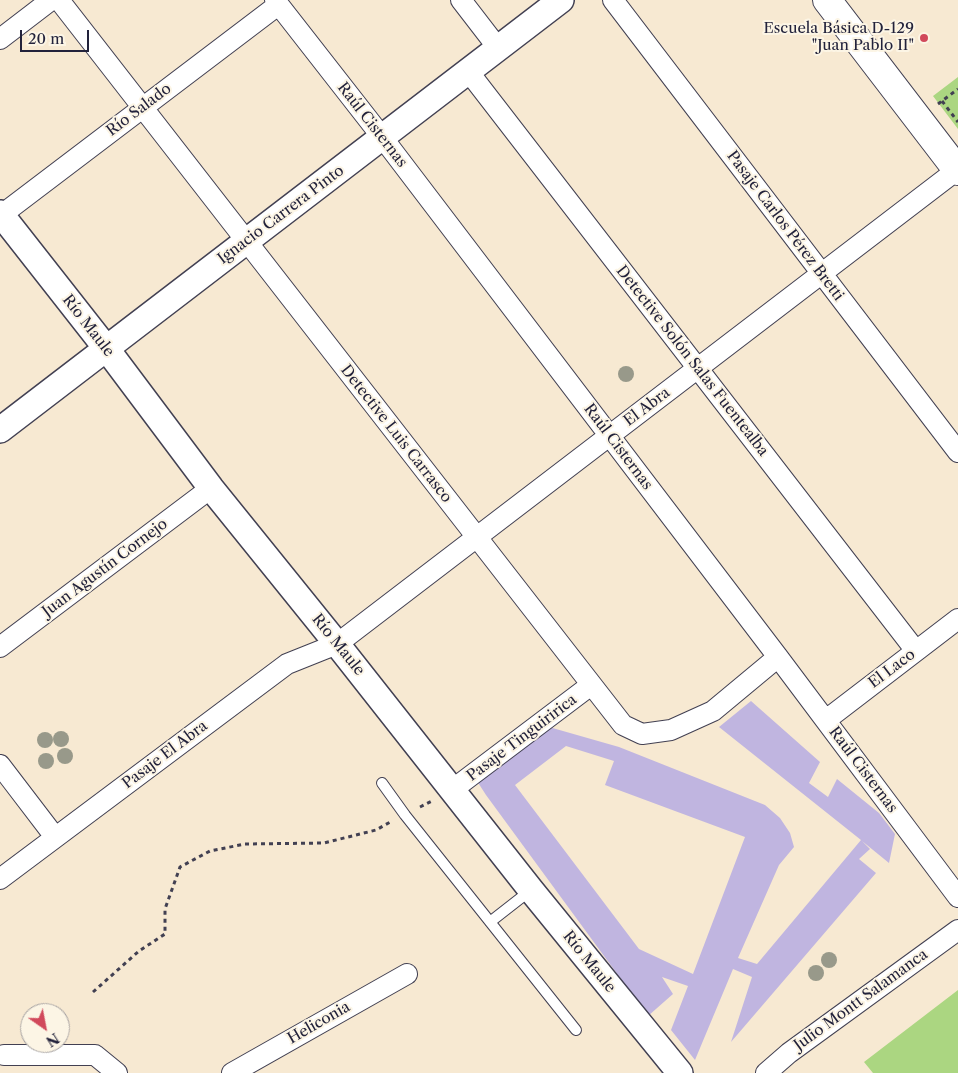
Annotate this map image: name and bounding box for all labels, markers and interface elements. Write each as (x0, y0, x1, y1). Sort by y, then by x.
scale bar (22, 20, 91, 52)
place label: Escuela Básica D-129 "Juan Pablo II" (763, 20, 914, 55)
text: 20 m (28, 29, 64, 48)
marker: Escuela Básica D-129 "Juan Pablo II" (918, 32, 930, 44)
street label: Raúl Cisternas (333, 79, 411, 171)
street label: Río Salado (103, 80, 175, 140)
street label: Pasaje Carlos Pérez Bretti (723, 148, 847, 304)
street label: Ignacio Carrera Pinto (214, 162, 348, 268)
street label: Detective Solón Salas Fuentealba (612, 262, 772, 460)
street label: Río Maule (58, 291, 118, 361)
street label: Detective Luis Carrasco (337, 362, 455, 506)
street label: El Abra (620, 384, 674, 430)
street label: Raúl Cisternas (580, 401, 656, 493)
street label: Juan Agustín Cornejo (39, 515, 171, 621)
street label: Río Maule (308, 611, 368, 679)
street label: El Laco (865, 646, 919, 692)
street label: Pasaje Tinguiririca (463, 691, 581, 785)
street label: Pasaje El Abra (119, 717, 211, 793)
street label: Raúl Cisternas (825, 724, 901, 816)
street label: Río Maule (559, 928, 619, 996)
street label: Julio Montt Salamanca (791, 945, 931, 1055)
street label: Heliconia (285, 998, 353, 1048)
north arrow (20, 1003, 70, 1053)
text: N (43, 1029, 63, 1051)

